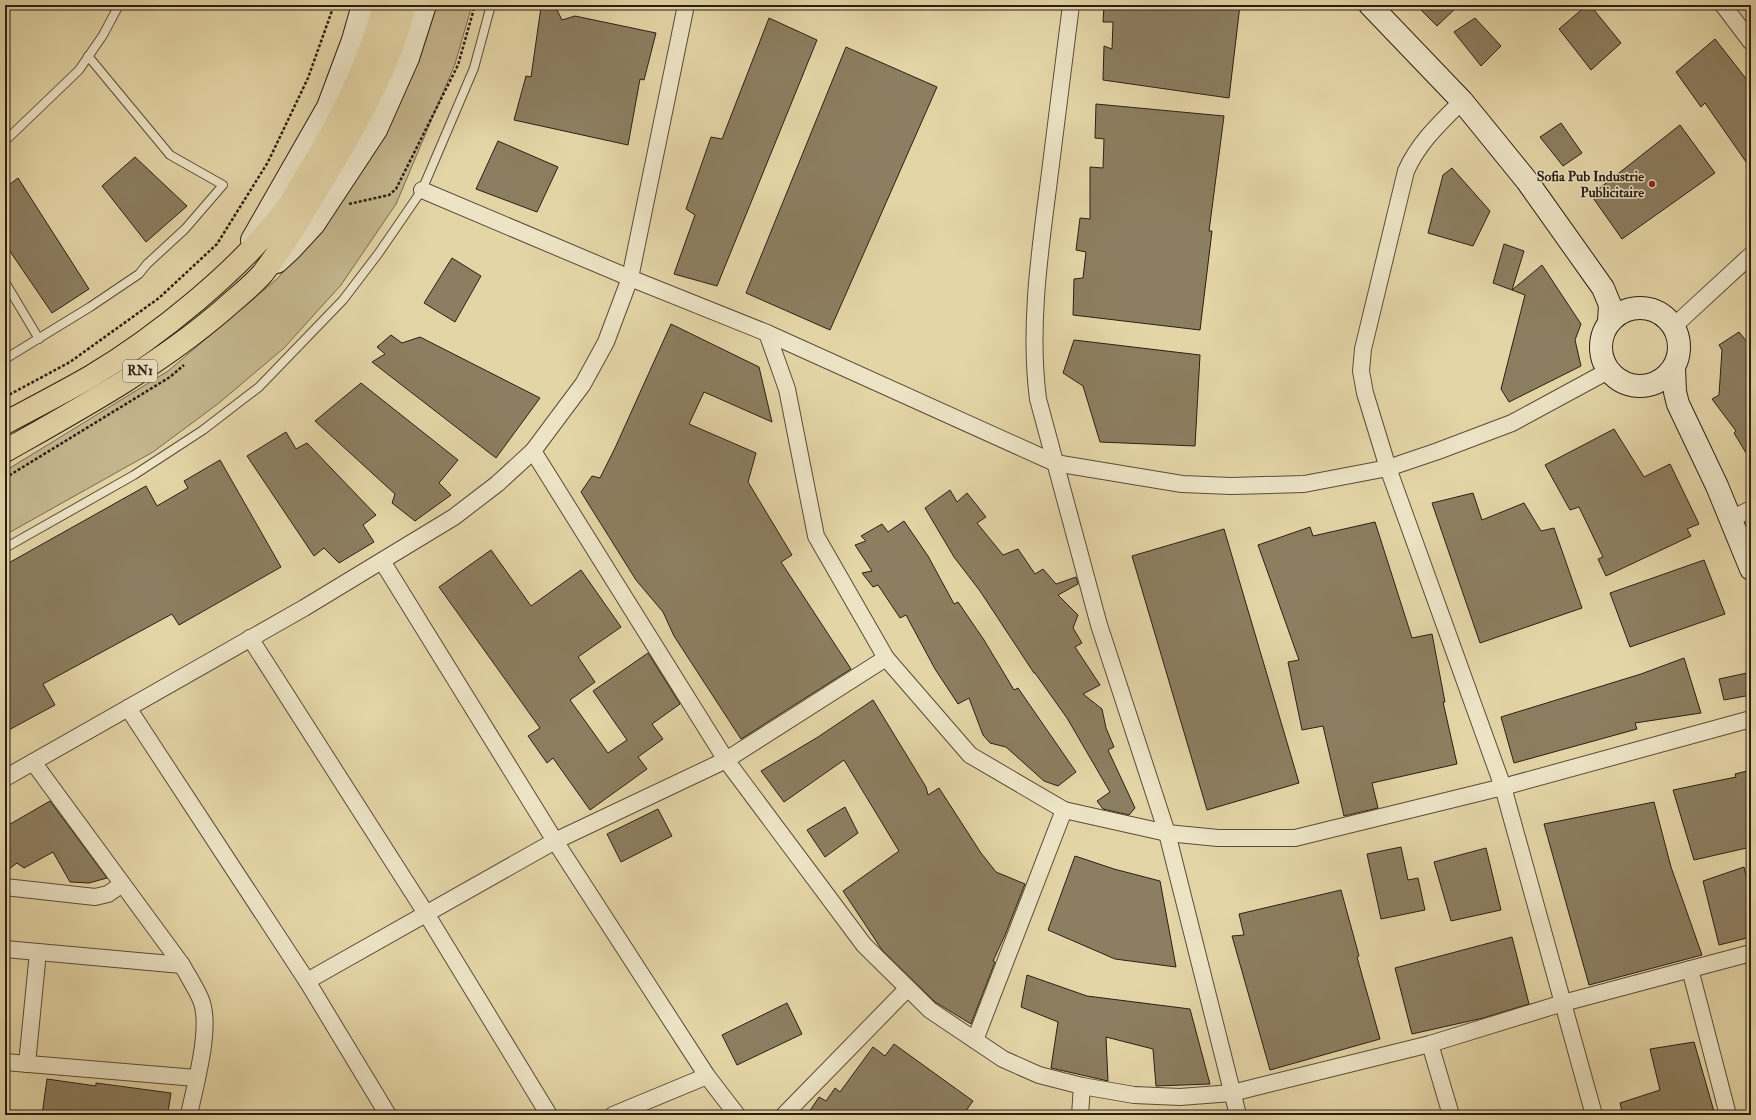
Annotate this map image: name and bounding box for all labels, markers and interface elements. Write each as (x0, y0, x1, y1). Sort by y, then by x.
place label: Sofia Pub Industrie Publicitaire (1537, 168, 1644, 201)
marker: Sofia Pub Industrie Publicitaire (1647, 179, 1657, 189)
road number: RN1 (123, 360, 157, 382)

